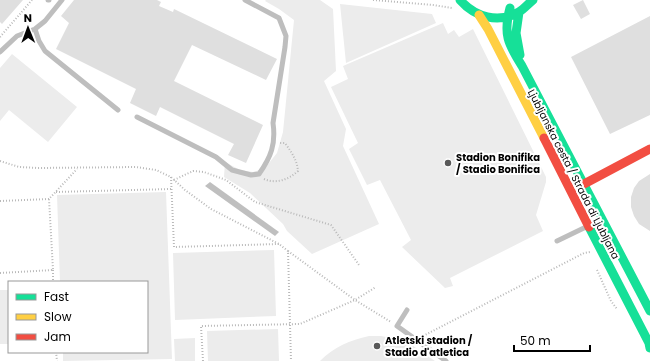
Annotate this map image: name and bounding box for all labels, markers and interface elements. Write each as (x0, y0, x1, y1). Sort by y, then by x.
north arrow (8, 8, 48, 48)
text: N (24, 10, 32, 26)
street label: Ljubljanska cesta / Strada di Ljubljana (524, 87, 623, 262)
place label: Stadion Bonifika / Stadio Bonifica (456, 150, 540, 177)
marker: Stadion Bonifika / Stadio Bonifica (443, 158, 453, 168)
legend (8, 281, 148, 353)
text: Fast (44, 288, 69, 305)
text: Slow (44, 308, 72, 325)
scale bar (514, 327, 590, 353)
text: Jam (44, 328, 71, 345)
text: 50 m (520, 332, 551, 349)
place label: Atletski stadion / Stadio d'atletica (385, 333, 473, 360)
marker: Atletski stadion / Stadio d'atletica (372, 341, 382, 351)

